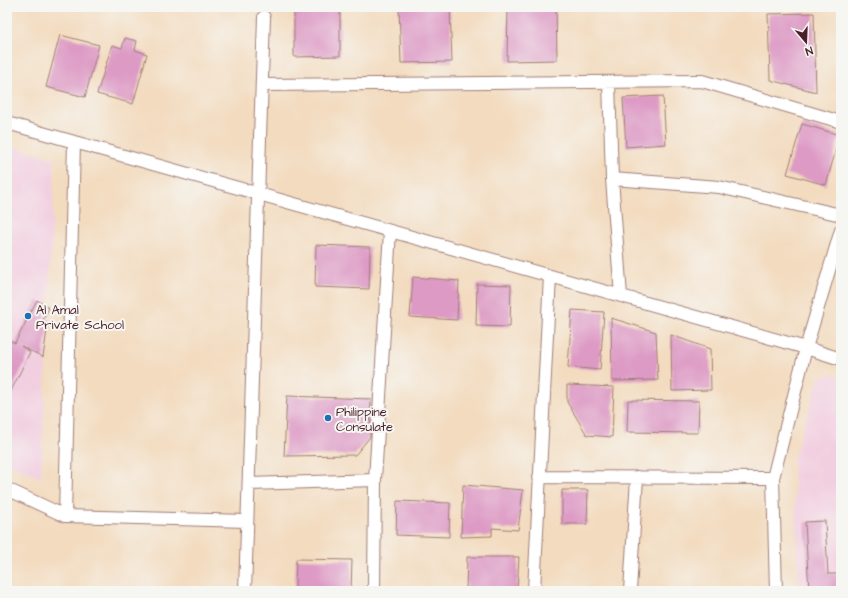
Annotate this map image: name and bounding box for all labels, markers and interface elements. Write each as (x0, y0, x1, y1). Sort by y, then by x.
north arrow (786, 22, 826, 62)
text: N (803, 43, 815, 59)
place label: Al Amal Private School (36, 301, 124, 334)
marker: Al Amal Private School (23, 311, 33, 321)
place label: Philippine Consulate (336, 403, 393, 436)
marker: Philippine Consulate (323, 413, 333, 423)

